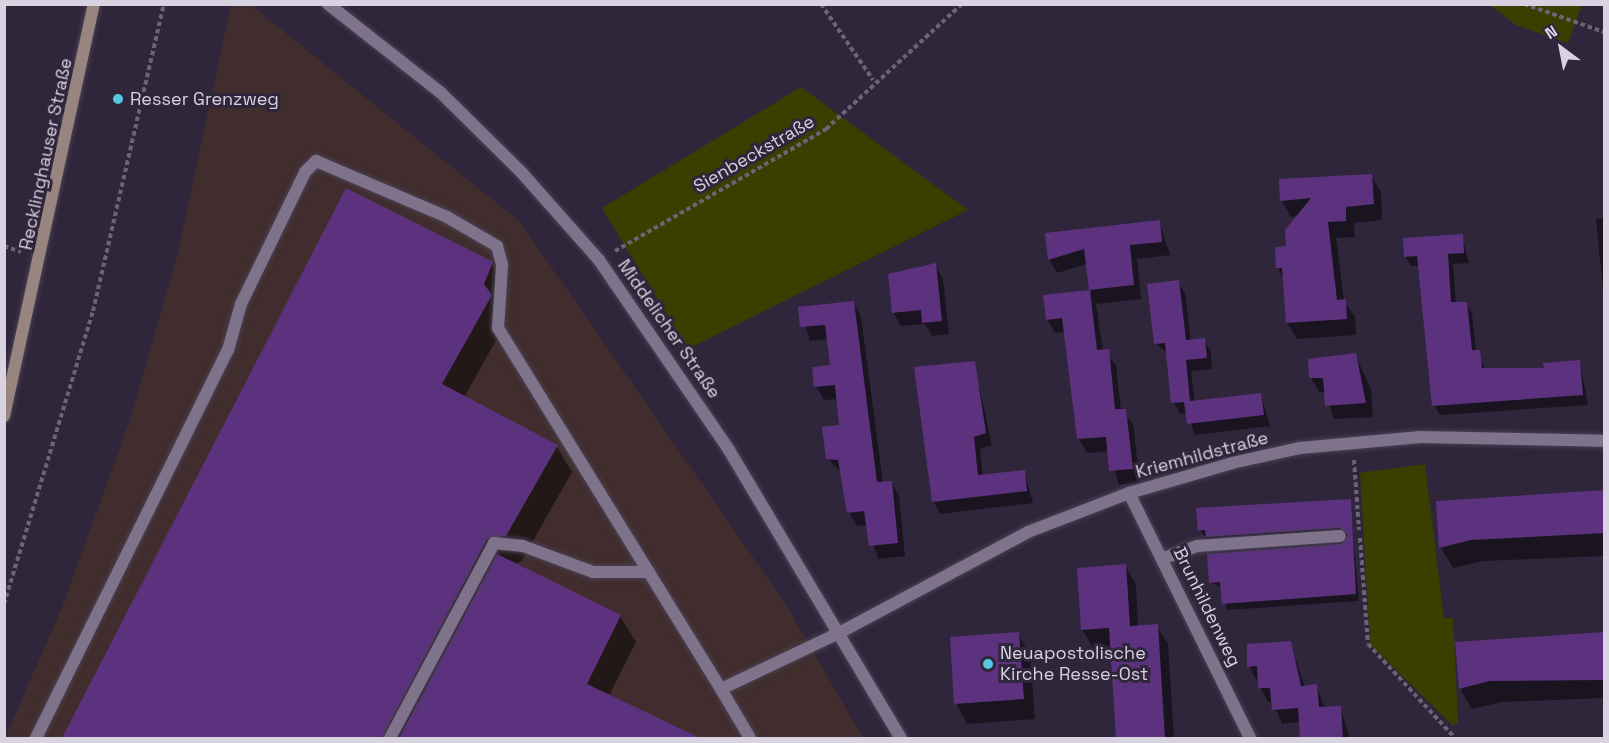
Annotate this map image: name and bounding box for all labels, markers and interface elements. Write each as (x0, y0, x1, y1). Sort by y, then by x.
north arrow (1531, 18, 1591, 78)
text: N (1541, 21, 1561, 44)
street label: Recklinghauser Straße (15, 56, 77, 252)
place label: Resser Grenzweg (130, 88, 279, 110)
marker: Resser Grenzweg (111, 92, 125, 106)
street label: Sienbeckstraße (690, 111, 818, 197)
street label: Middelicher Straße (613, 255, 725, 403)
street label: Kriemhildstraße (1133, 427, 1271, 483)
street label: Brunhildenweg (1169, 544, 1245, 670)
place label: Neuapostolische Kirche Resse-Ost (1000, 643, 1148, 686)
marker: Neuapostolische Kirche Resse-Ost (981, 657, 995, 671)

